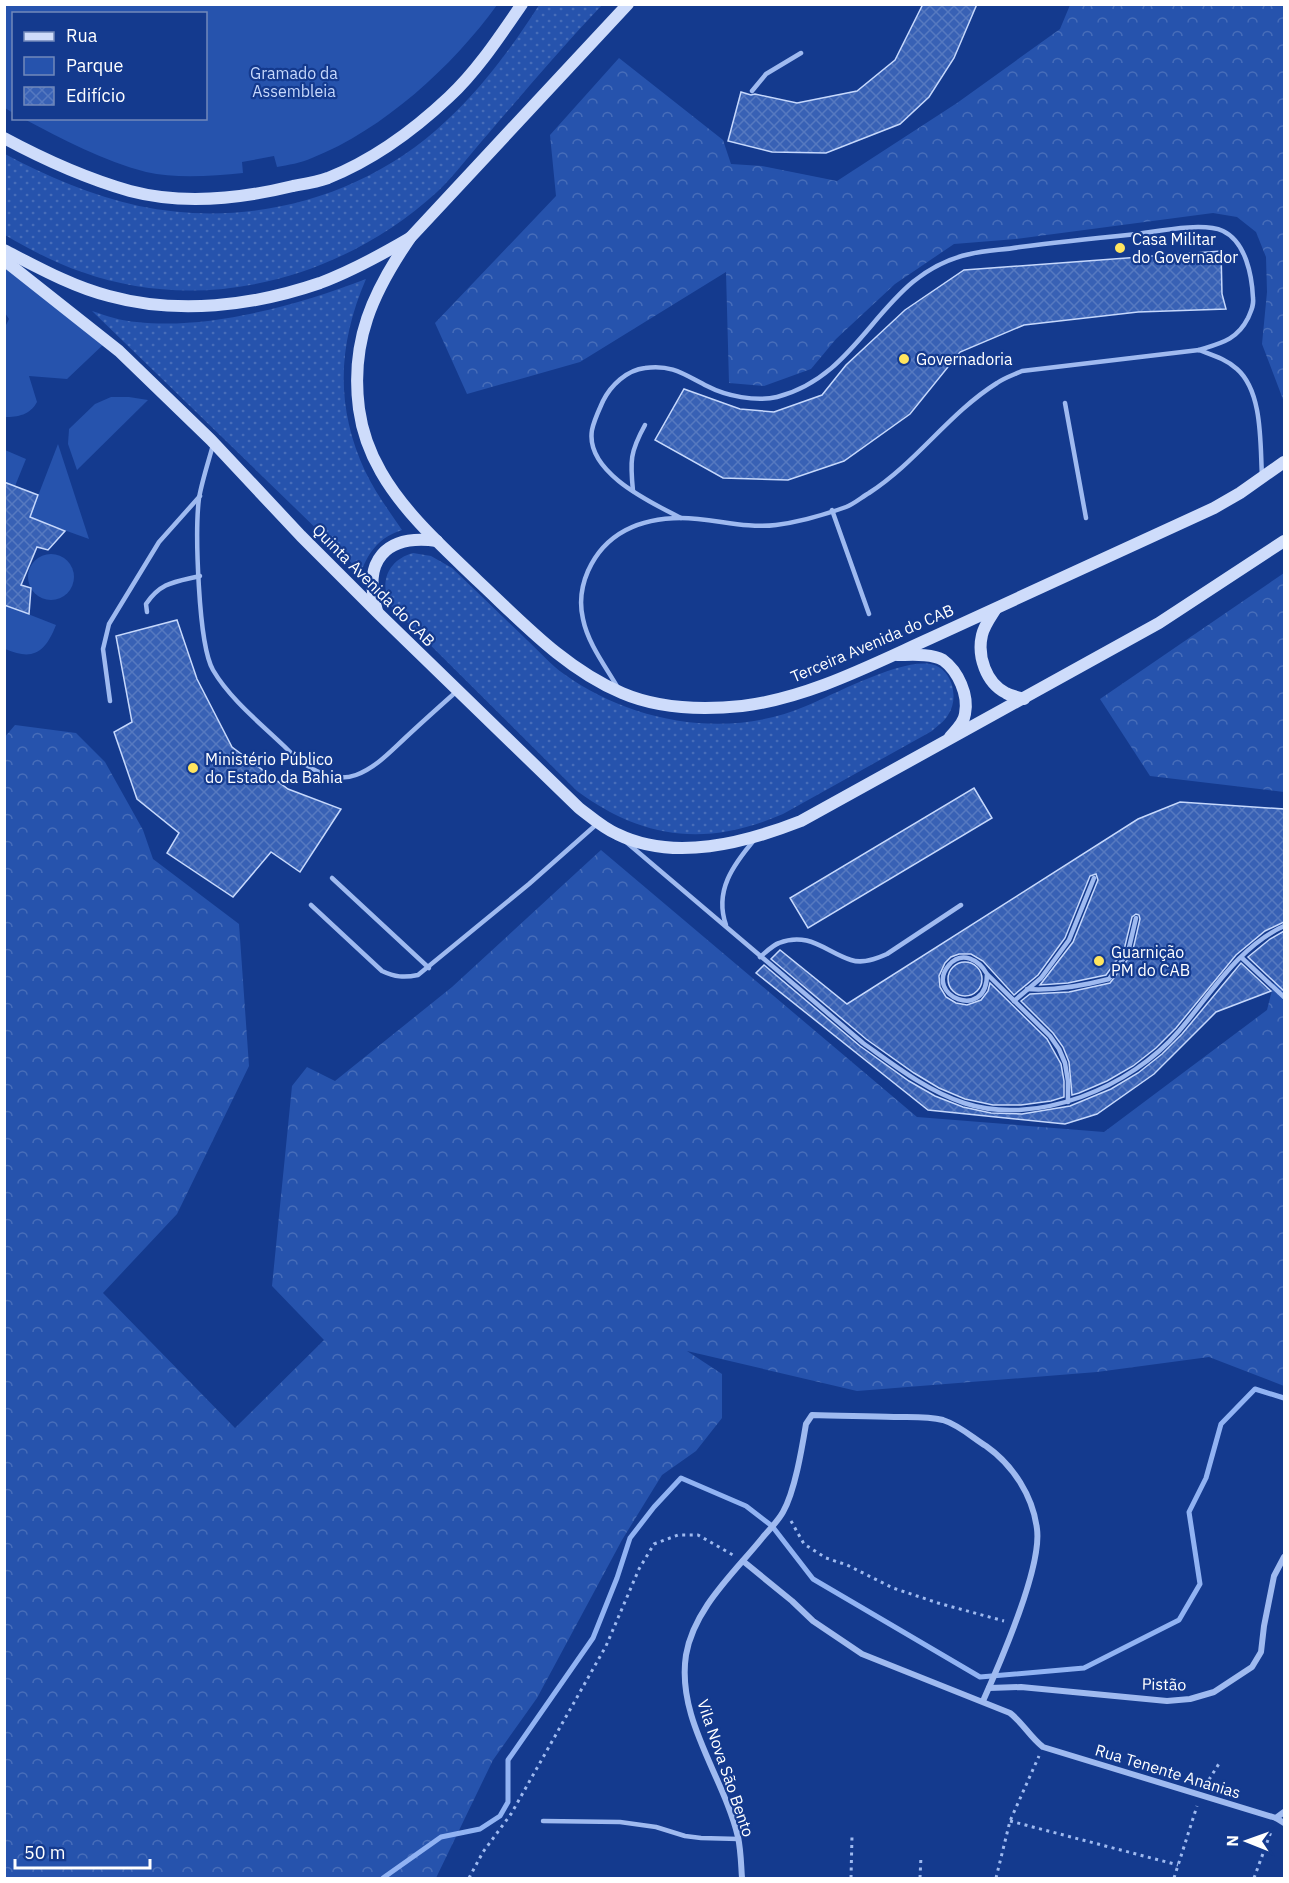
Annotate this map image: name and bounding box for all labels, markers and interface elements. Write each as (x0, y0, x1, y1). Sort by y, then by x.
legend (12, 12, 207, 120)
text: Rua (66, 24, 98, 47)
text: Parque (66, 54, 124, 77)
park label: Gramado da Assembleia (250, 63, 338, 101)
text: Edifício (66, 84, 125, 107)
place label: Casa Militar do Governador (1132, 229, 1238, 267)
marker: Casa Militar do Governador (1113, 241, 1127, 255)
place label: Governadoria (916, 349, 1013, 369)
marker: Governadoria (897, 352, 911, 366)
street label: Quinta Avenida do CAB (309, 520, 439, 650)
street label: Terceira Avenida do CAB (787, 600, 957, 686)
place label: Ministério Público do Estado da Bahia (205, 749, 343, 787)
marker: Ministério Público do Estado da Bahia (186, 761, 200, 775)
place label: Guarnição PM do CAB (1111, 942, 1190, 980)
marker: Guarnição PM do CAB (1092, 954, 1106, 968)
street label: Pistão (1142, 1674, 1186, 1694)
street label: Vila Nova São Bento (693, 1697, 759, 1839)
street label: Rua Tenente Ananias (1093, 1739, 1243, 1803)
north arrow (1217, 1811, 1277, 1871)
scale bar (15, 1832, 150, 1870)
text: N (1222, 1835, 1242, 1847)
text: 50 m (24, 1841, 66, 1864)

